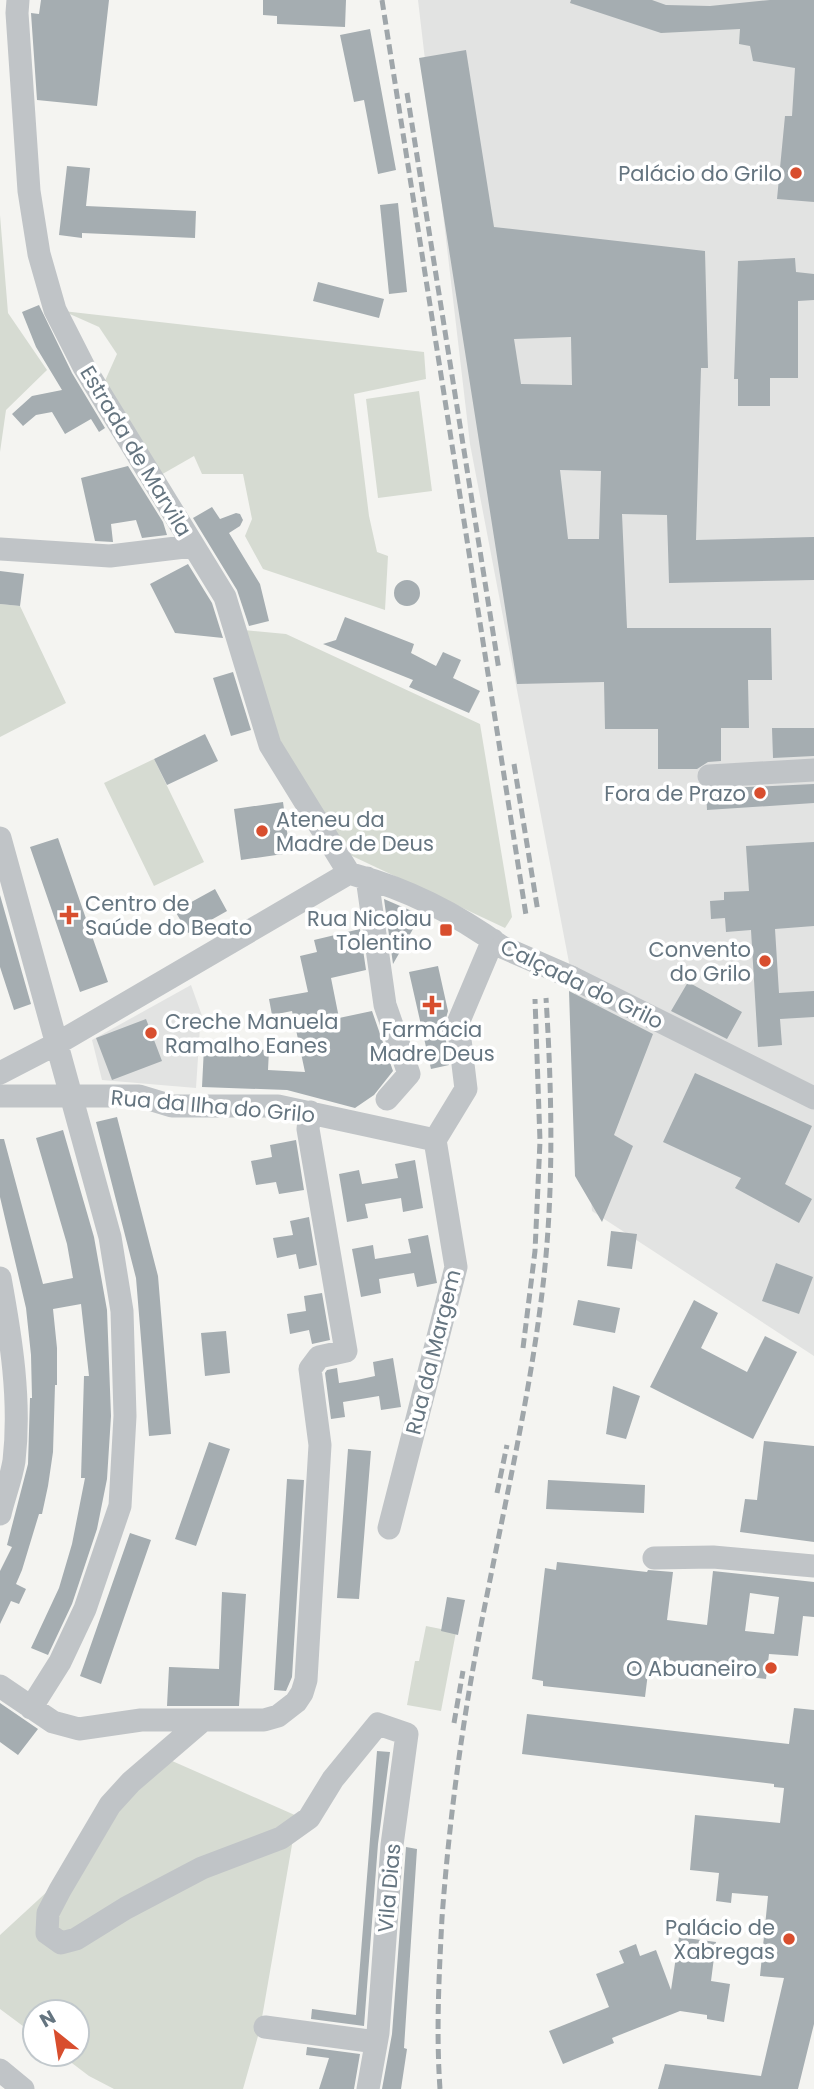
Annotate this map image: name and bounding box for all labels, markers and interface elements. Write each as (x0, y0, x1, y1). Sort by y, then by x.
place label: Palácio do Grilo (618, 159, 782, 188)
marker: Palácio do Grilo (788, 165, 804, 181)
street label: Estrada de Marvila (73, 360, 199, 542)
place label: Fora de Prazo (604, 779, 746, 808)
marker: Fora de Prazo (752, 785, 768, 801)
place label: Ateneu da Madre de Deus (276, 805, 434, 858)
marker: Ateneu da Madre de Deus (254, 823, 270, 839)
place label: Centro de Saúde do Beato (85, 889, 252, 942)
place label: Rua Nicolau Tolentino (307, 904, 432, 957)
marker: Centro de Saúde do Beato (59, 905, 79, 925)
marker: Rua Nicolau Tolentino (438, 922, 454, 938)
street label: Calçada do Grilo (496, 932, 668, 1036)
place label: Convento do Grilo (649, 935, 751, 988)
marker: Convento do Grilo (757, 953, 773, 969)
marker: Farmácia Madre Deus (424, 997, 440, 1013)
place label: Creche Manuela Ramalho Eanes (165, 1007, 338, 1060)
place label: Farmácia Madre Deus (369, 1015, 495, 1068)
marker: Creche Manuela Ramalho Eanes (143, 1025, 159, 1041)
street label: Rua da Ilha do Grilo (110, 1083, 316, 1129)
street label: Rua da Margem (398, 1267, 468, 1437)
place label: O Abuaneiro (626, 1654, 757, 1683)
marker: O Abuaneiro (763, 1660, 779, 1676)
street label: Vila Dias (371, 1842, 407, 1934)
place label: Palácio de Xabregas (665, 1913, 775, 1966)
marker: Palácio de Xabregas (781, 1931, 797, 1947)
north arrow (21, 1998, 91, 2068)
text: N (35, 2003, 61, 2034)

